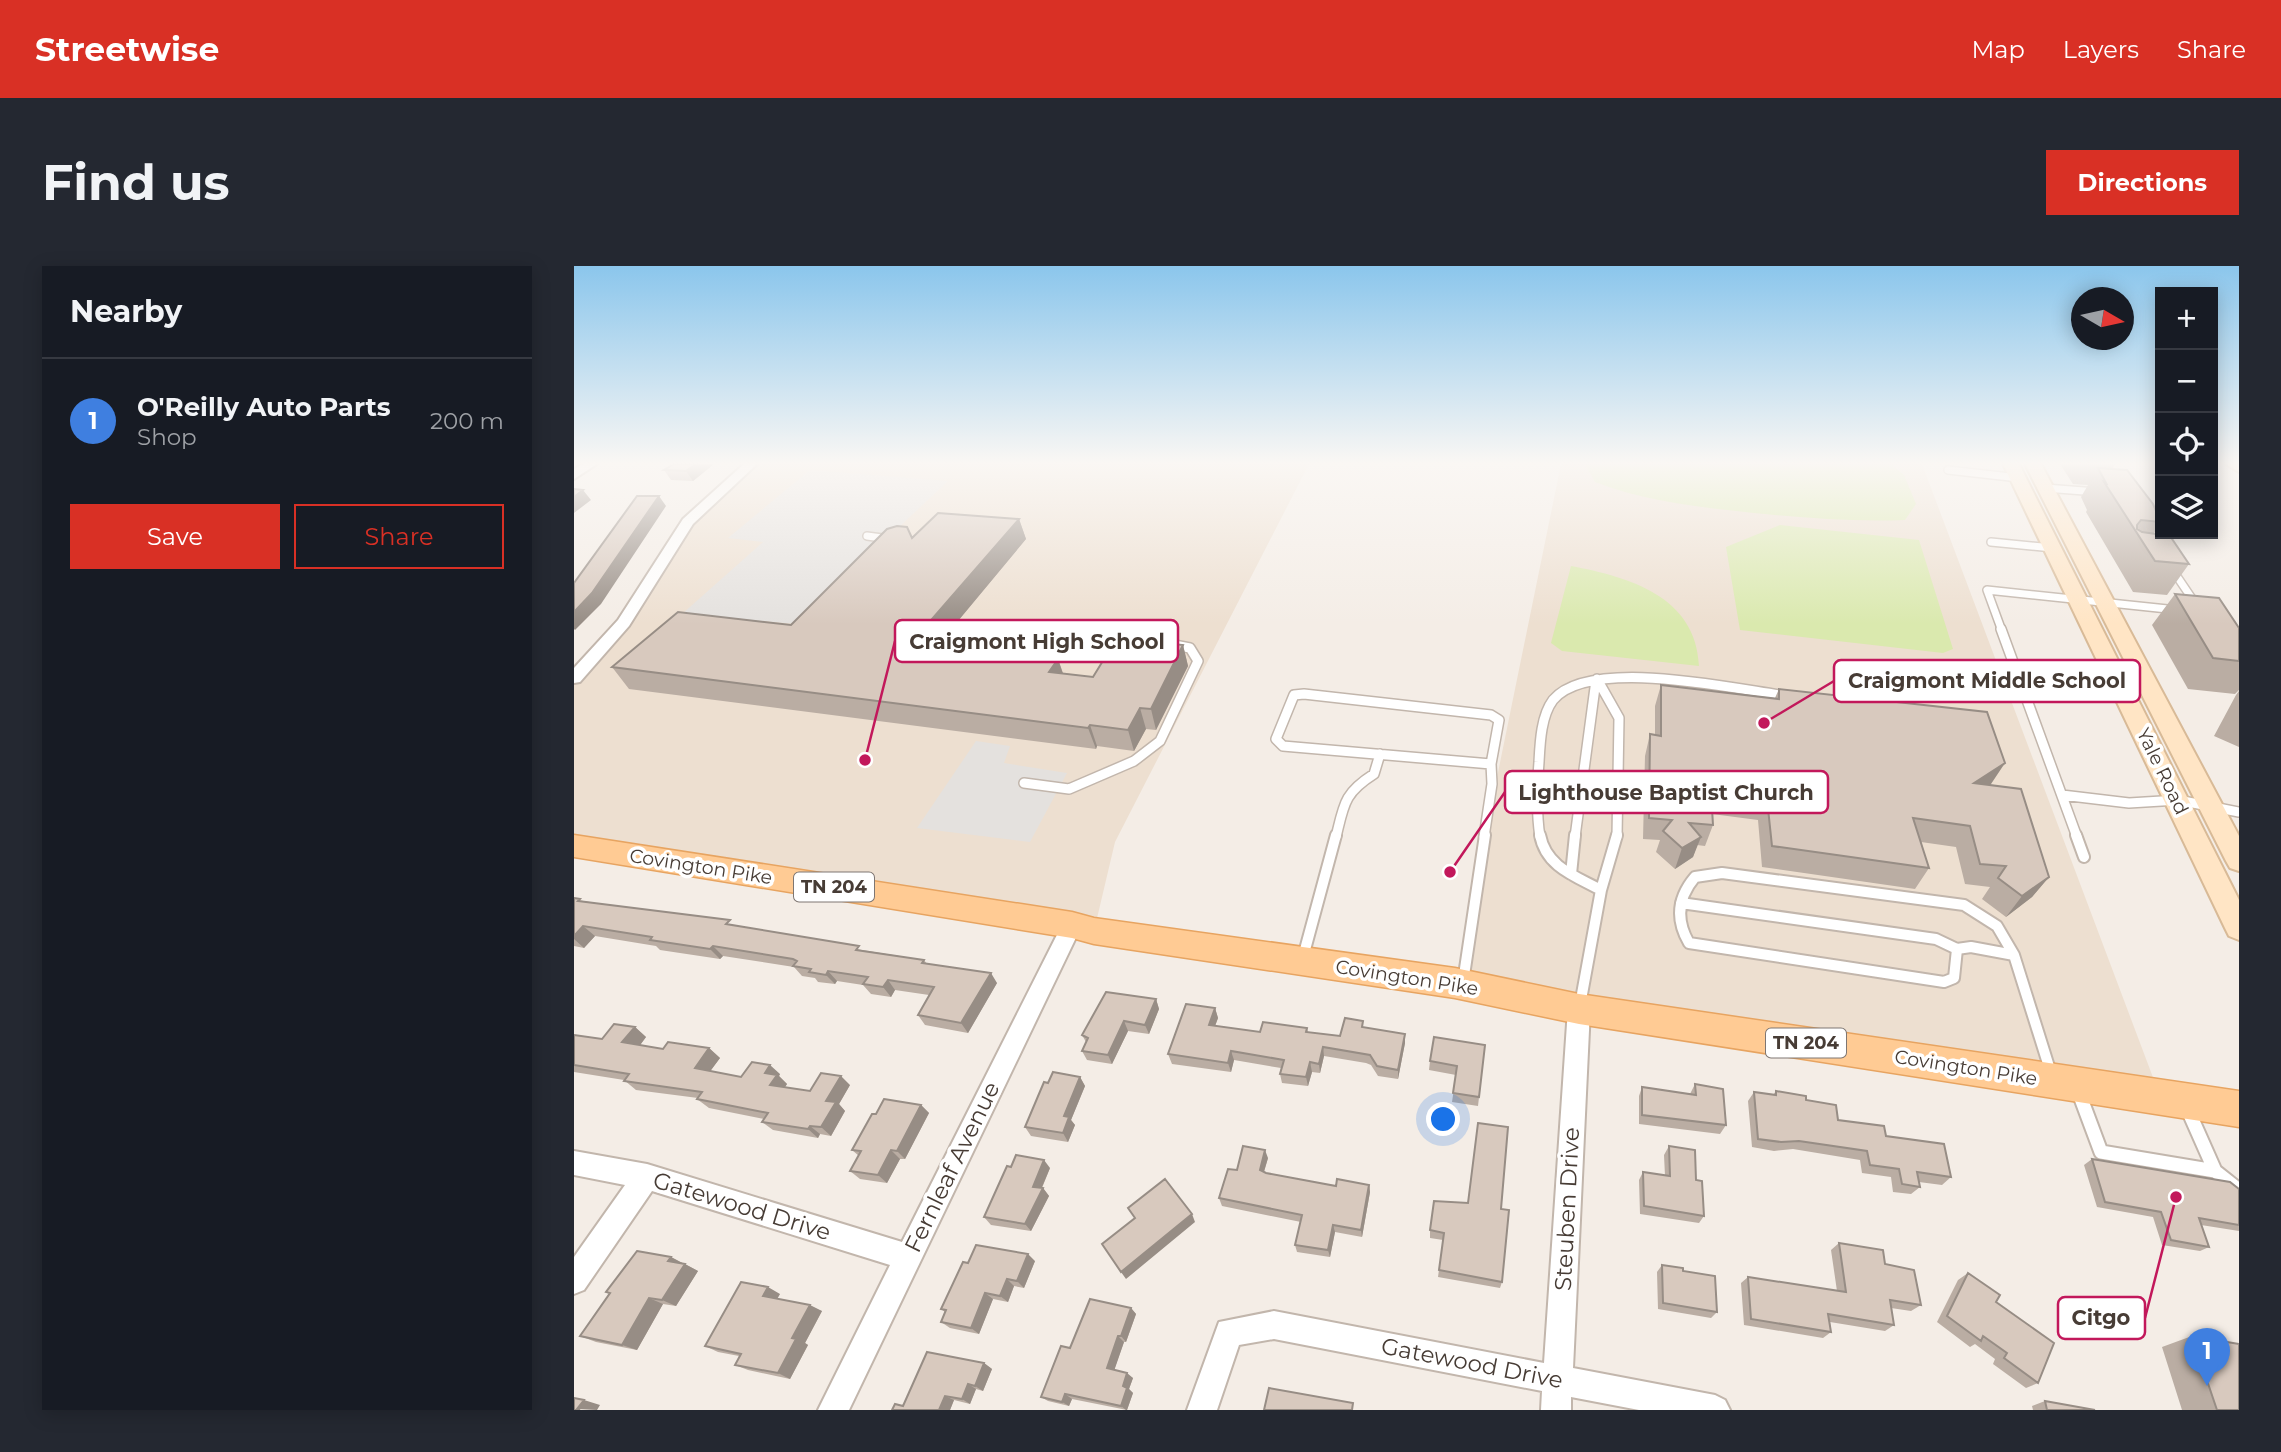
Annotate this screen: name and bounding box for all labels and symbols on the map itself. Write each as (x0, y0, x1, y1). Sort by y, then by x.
north arrow (2071, 287, 2134, 350)
callout: Craigmont High School (895, 620, 1178, 662)
text: Craigmont High School (909, 629, 1165, 654)
callout: Craigmont Middle School (1834, 660, 2140, 702)
text: Craigmont Middle School (1848, 668, 2126, 693)
street label: Yale Road (2132, 724, 2193, 818)
callout: Lighthouse Baptist Church (1505, 771, 1828, 813)
text: Lighthouse Baptist Church (1518, 780, 1814, 805)
street label: Covington Pike (628, 844, 774, 889)
road number: TN 204 (794, 872, 874, 902)
street label: Covington Pike (1334, 955, 1480, 1000)
road number: TN 204 (1766, 1028, 1846, 1058)
street label: Covington Pike (1893, 1045, 2039, 1090)
street label: Fernleaf Avenue (899, 1077, 1005, 1257)
your location (1426, 1102, 1460, 1136)
street label: Steuben Drive (1549, 1127, 1585, 1291)
street label: Gatewood Drive (650, 1166, 834, 1246)
callout: Citgo (2058, 1297, 2145, 1339)
text: Citgo (2072, 1305, 2131, 1330)
pin: 1 (2184, 1328, 2230, 1386)
street label: Gatewood Drive (1379, 1332, 1565, 1394)

